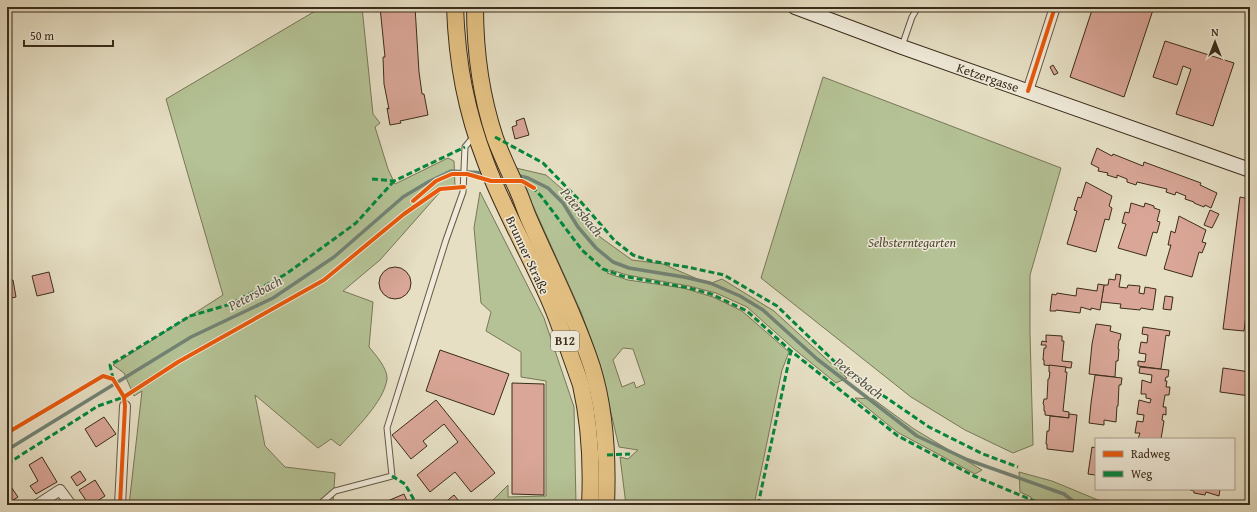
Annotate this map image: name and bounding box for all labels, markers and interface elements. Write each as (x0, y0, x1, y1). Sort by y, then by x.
scale bar (24, 22, 113, 48)
north arrow (1195, 22, 1235, 62)
text: N (1211, 24, 1219, 40)
text: 50 m (30, 27, 54, 44)
street label: Ketzergasse (954, 58, 1021, 97)
water label: Petersbach (555, 182, 608, 241)
street label: Brunner Straße (501, 213, 554, 298)
park label: Selbsterntegarten (868, 233, 956, 252)
water label: Petersbach (224, 270, 285, 316)
road number: B12 (551, 331, 579, 351)
water label: Petersbach (829, 352, 888, 404)
legend (1095, 438, 1235, 490)
text: Radweg (1131, 445, 1170, 462)
text: Weg (1131, 465, 1152, 482)

